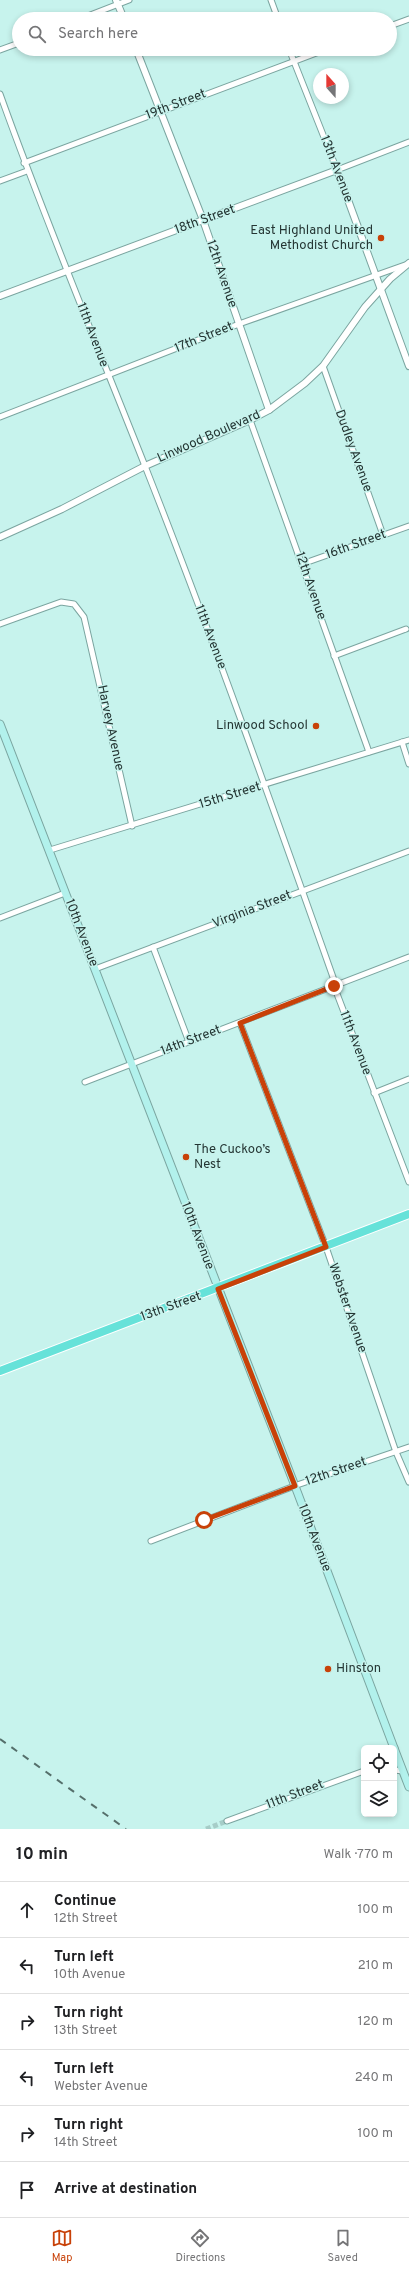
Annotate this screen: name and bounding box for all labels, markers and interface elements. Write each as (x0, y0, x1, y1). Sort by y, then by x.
search box (12, 12, 397, 56)
icon: search (26, 23, 48, 45)
text: Search here (58, 25, 138, 44)
north arrow (313, 68, 349, 104)
street label: 19th Street (144, 86, 209, 124)
street label: 13th Avenue (316, 133, 356, 205)
street label: 18th Street (172, 202, 238, 238)
place label: East Highland United Methodist Church (250, 223, 373, 254)
marker: East Highland United Methodist Church (376, 233, 386, 243)
street label: 12th Avenue (202, 238, 240, 310)
street label: 11th Avenue (72, 301, 112, 369)
street label: 17th Street (172, 319, 236, 357)
street label: Linwood Boulevard (155, 407, 263, 467)
street label: Dudley Avenue (331, 408, 375, 494)
street label: 16th Street (323, 527, 389, 563)
street label: 12th Avenue (291, 550, 329, 622)
street label: 11th Avenue (190, 603, 230, 671)
street label: Harvey Avenue (93, 684, 127, 772)
place label: Linwood School (216, 718, 308, 734)
marker: Linwood School (311, 721, 321, 731)
street label: 15th Street (197, 779, 263, 813)
street label: Virginia Street (210, 888, 294, 932)
street label: 10th Avenue (61, 897, 101, 969)
route end (325, 977, 343, 995)
street label: 11th Avenue (335, 1009, 375, 1077)
street label: 14th Street (158, 1022, 224, 1060)
place label: The Cuckoo’s Nest (194, 1142, 271, 1173)
marker: The Cuckoo’s Nest (181, 1152, 191, 1162)
street label: 10th Avenue (177, 1200, 217, 1272)
street label: Webster Avenue (324, 1261, 370, 1355)
street label: 13th Street (139, 1289, 204, 1325)
street label: 12th Street (303, 1454, 369, 1490)
street label: 10th Avenue (294, 1502, 334, 1574)
route start (195, 1511, 213, 1529)
place label: Hinston (336, 1661, 381, 1677)
marker: Hinston (323, 1664, 333, 1674)
map controls (361, 1745, 397, 1817)
button: locate (361, 1745, 397, 1781)
street label: 11th Street (264, 1777, 326, 1813)
button: layers (361, 1781, 397, 1817)
text: 10 min (16, 1844, 68, 1866)
text: Walk · 770 m (324, 1847, 393, 1863)
text: Continue (54, 1892, 116, 1911)
icon: ahead (16, 1899, 38, 1921)
text: 100 m (357, 1902, 393, 1918)
text: 12th Street (54, 1911, 118, 1927)
text: Turn left (54, 1948, 114, 1967)
icon: left (16, 1955, 38, 1977)
text: 210 m (358, 1958, 393, 1974)
text: 10th Avenue (54, 1967, 125, 1983)
text: Turn right (54, 2004, 123, 2023)
icon: right (16, 2011, 38, 2033)
text: 120 m (358, 2014, 393, 2030)
text: 13th Street (54, 2023, 117, 2039)
text: Turn left (54, 2060, 114, 2079)
icon: left (16, 2067, 38, 2089)
text: 240 m (355, 2070, 393, 2086)
text: Webster Avenue (54, 2079, 148, 2095)
text: Turn right (54, 2116, 123, 2135)
icon: right (16, 2123, 38, 2145)
text: 100 m (357, 2126, 393, 2142)
text: 14th Street (54, 2135, 117, 2151)
icon: arrive (16, 2179, 38, 2201)
text: Arrive at destination (54, 2180, 197, 2199)
tab: Map (51, 2227, 73, 2265)
tab: Directions (175, 2227, 225, 2265)
tab: Saved (328, 2227, 358, 2265)

